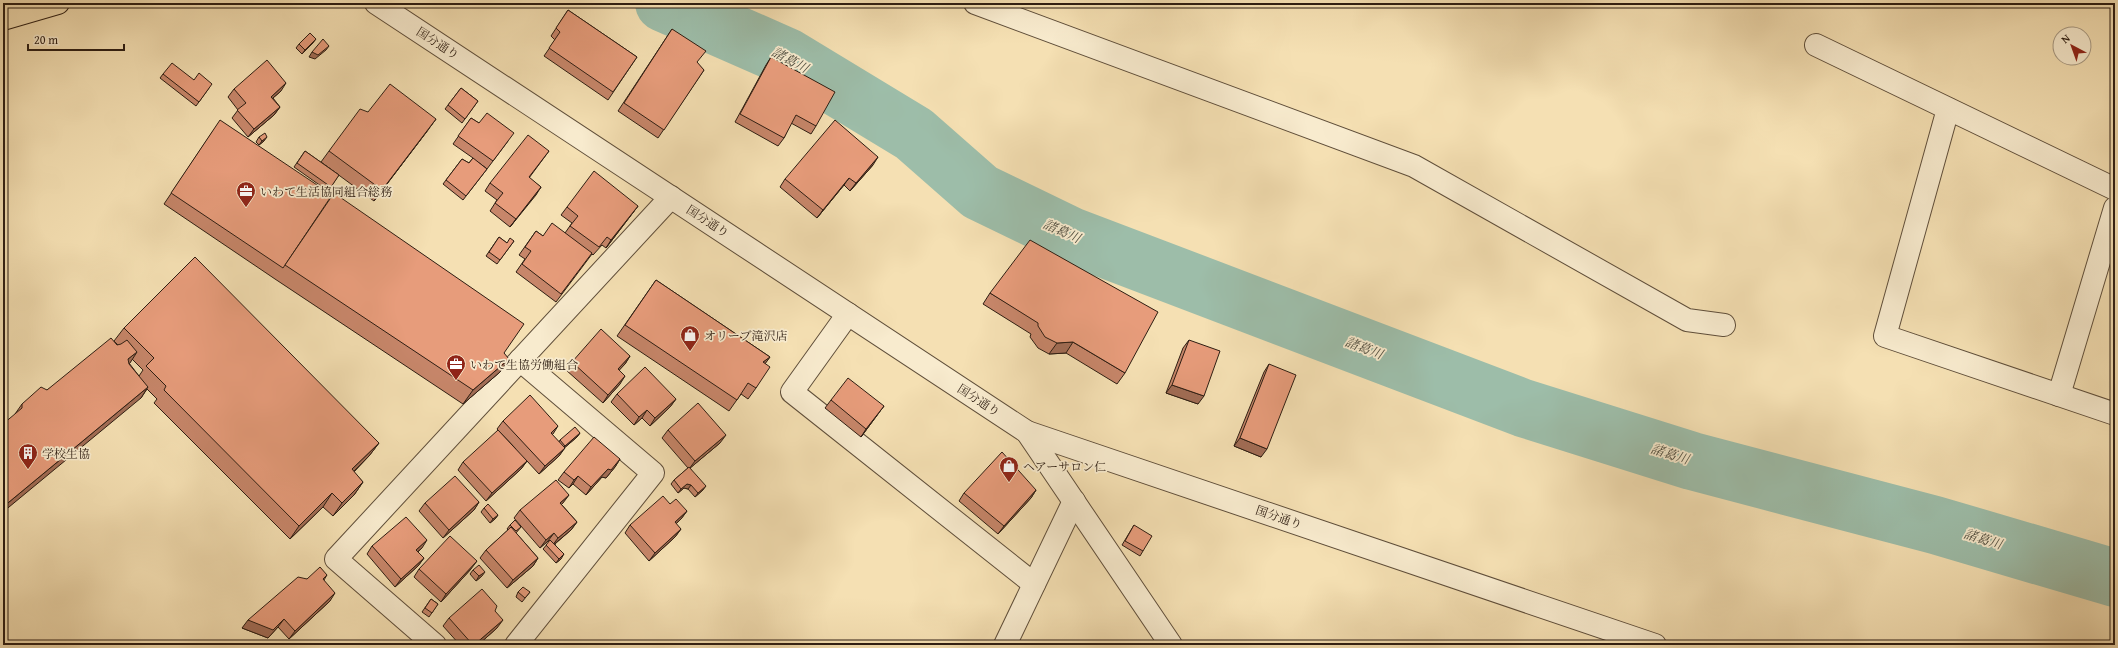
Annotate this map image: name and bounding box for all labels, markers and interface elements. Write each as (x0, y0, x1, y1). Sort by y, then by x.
street label: 国分通り (413, 23, 463, 63)
scale bar (28, 26, 124, 52)
north arrow (2052, 26, 2092, 66)
text: N (2057, 30, 2074, 47)
text: 20 m (34, 31, 58, 48)
water label: 諸葛川 (768, 42, 813, 78)
office icon: いわて生活協同組合総務 (235, 180, 257, 208)
place label: いわて生活協同組合総務 (260, 183, 392, 200)
street label: 国分通り (683, 201, 733, 241)
water label: 諸葛川 (1040, 214, 1085, 248)
shop icon: オリーブ滝沢店 (679, 324, 701, 352)
place label: オリーブ滝沢店 (704, 327, 787, 344)
water label: 諸葛川 (1342, 332, 1387, 365)
office icon: いわて生協労働組合 (445, 353, 467, 381)
place label: いわて生協労働組合 (470, 356, 578, 373)
street label: 国分通り (954, 380, 1004, 420)
water label: 諸葛川 (1649, 439, 1693, 469)
building icon: 学校生協 (17, 442, 39, 470)
place label: 学校生協 (42, 445, 90, 462)
shop icon: ヘアーサロン仁 (998, 455, 1020, 483)
place label: ヘアーサロン仁 (1023, 458, 1106, 475)
street label: 国分通り (1254, 501, 1304, 533)
water label: 諸葛川 (1962, 524, 2006, 554)

